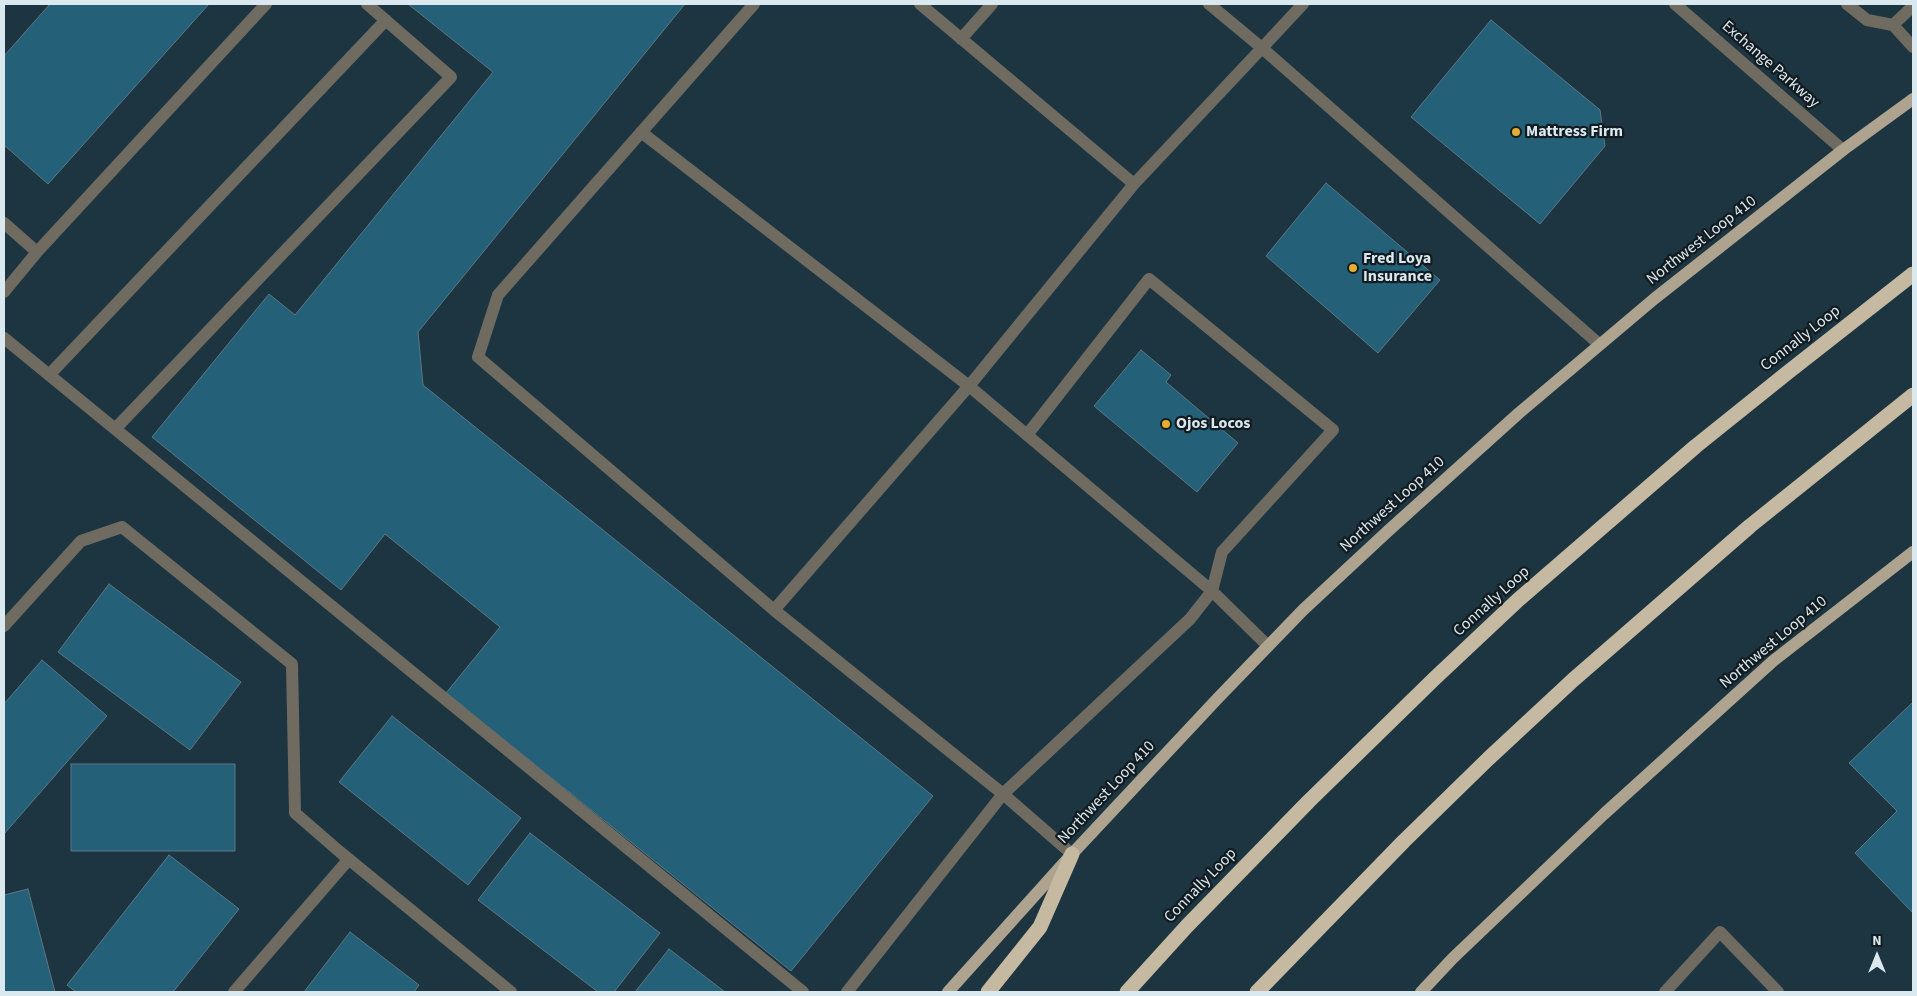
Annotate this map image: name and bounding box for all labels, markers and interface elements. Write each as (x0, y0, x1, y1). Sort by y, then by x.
street label: Exchange Parkway (1717, 17, 1823, 113)
place label: Mattress Firm (1526, 122, 1623, 142)
marker: Mattress Firm (1510, 126, 1522, 138)
street label: Northwest Loop 410 (1643, 192, 1761, 290)
place label: Fred Loya Insurance (1363, 249, 1432, 287)
marker: Fred Loya Insurance (1347, 262, 1359, 274)
street label: Connally Loop (1757, 302, 1845, 376)
place label: Ojos Locos (1176, 414, 1250, 434)
marker: Ojos Locos (1160, 418, 1172, 430)
street label: Northwest Loop 410 (1337, 453, 1449, 557)
street label: Connally Loop (1450, 563, 1534, 641)
street label: Northwest Loop 410 (1717, 593, 1831, 693)
street label: Northwest Loop 410 (1054, 737, 1160, 849)
street label: Connally Loop (1161, 845, 1241, 927)
north arrow (1852, 931, 1902, 981)
text: N (1872, 931, 1882, 951)

